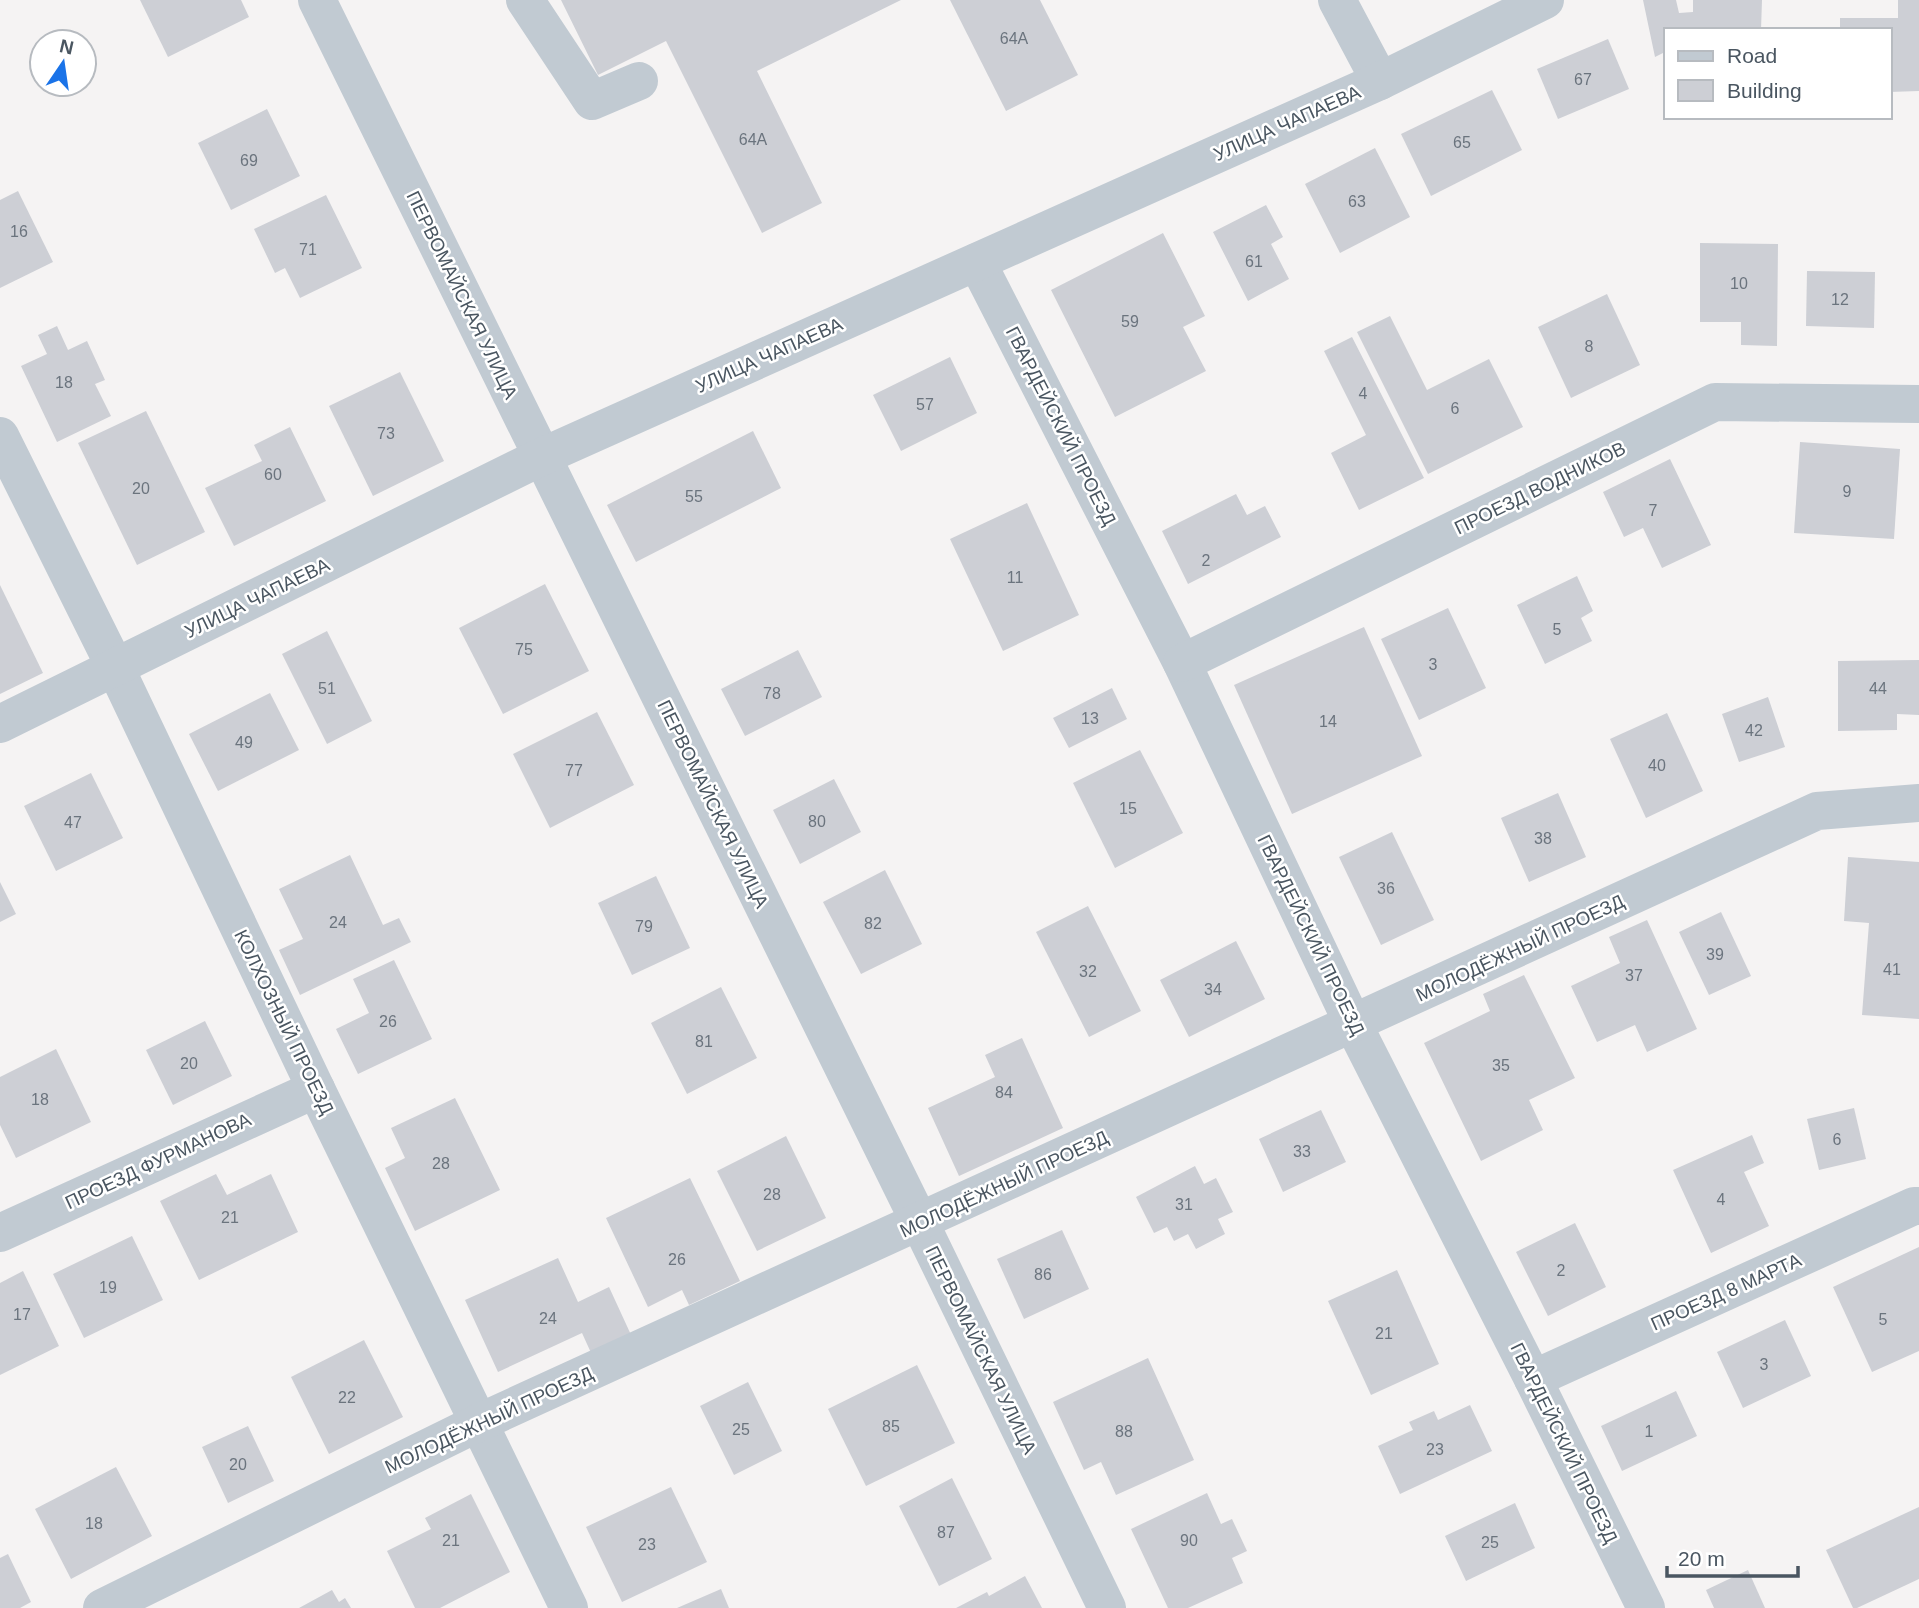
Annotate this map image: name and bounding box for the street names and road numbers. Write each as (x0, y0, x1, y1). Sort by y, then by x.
street label: УЛИЦА ЧАПАЕВА (1210, 81, 1364, 165)
street label: ПЕРВОМАЙСКАЯ УЛИЦА (402, 188, 522, 403)
street label: УЛИЦА ЧАПАЕВА (692, 313, 846, 397)
street label: ГВАРДЕЙСКИЙ ПРОЕЗД (1002, 323, 1120, 529)
street label: ПРОЕЗД ВОДНИКОВ (1451, 437, 1629, 539)
street label: УЛИЦА ЧАПАЕВА (181, 554, 333, 642)
street label: ПЕРВОМАЙСКАЯ УЛИЦА (653, 697, 773, 912)
street label: ГВАРДЕЙСКИЙ ПРОЕЗД (1253, 831, 1369, 1039)
street label: МОЛОДЁЖНЫЙ ПРОЕЗД (1413, 890, 1627, 1006)
street label: КОЛХОЗНЫЙ ПРОЕЗД (230, 926, 338, 1118)
street label: ПРОЕЗД ФУРМАНОВА (62, 1109, 254, 1213)
street label: МОЛОДЁЖНЫЙ ПРОЕЗД (897, 1126, 1111, 1242)
street label: ПЕРВОМАЙСКАЯ УЛИЦА (921, 1243, 1041, 1458)
street label: ПРОЕЗД 8 МАРТА (1648, 1249, 1805, 1335)
street label: ГВАРДЕЙСКИЙ ПРОЕЗД (1506, 1339, 1622, 1547)
street label: МОЛОДЁЖНЫЙ ПРОЕЗД (382, 1362, 596, 1478)

